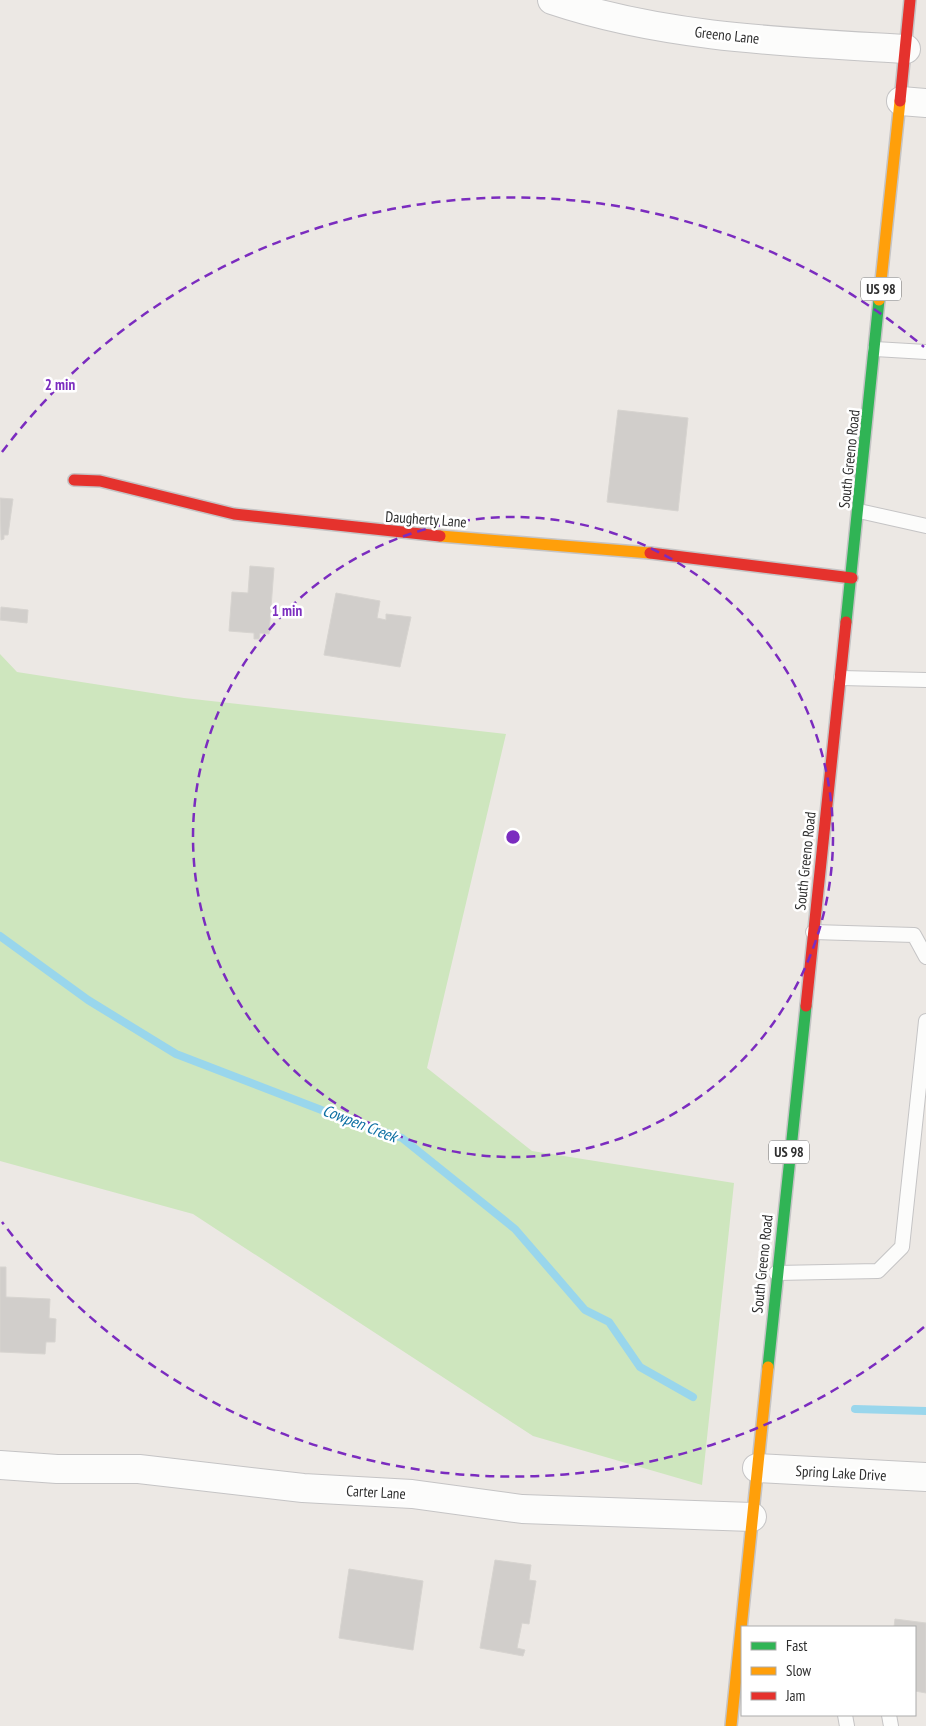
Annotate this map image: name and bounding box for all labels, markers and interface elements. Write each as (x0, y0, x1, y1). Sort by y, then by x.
street label: Greeno Lane (694, 22, 760, 48)
road number: US 98 (861, 278, 901, 300)
text: 2 min (45, 375, 75, 394)
street label: South Greeno Road (834, 409, 864, 509)
street label: Daugherty Lane (385, 507, 467, 531)
text: 1 min (272, 601, 302, 620)
street label: South Greeno Road (790, 811, 820, 911)
centre of rings (504, 828, 522, 846)
water label: Cowpen Creek (320, 1100, 402, 1147)
road number: US 98 (769, 1140, 809, 1164)
street label: South Greeno Road (747, 1214, 777, 1314)
street label: Spring Lake Drive (795, 1461, 887, 1485)
street label: Carter Lane (346, 1481, 406, 1503)
legend (741, 1626, 916, 1716)
text: Fast (786, 1636, 807, 1655)
text: Slow (786, 1661, 811, 1680)
text: Jam (785, 1686, 805, 1705)

